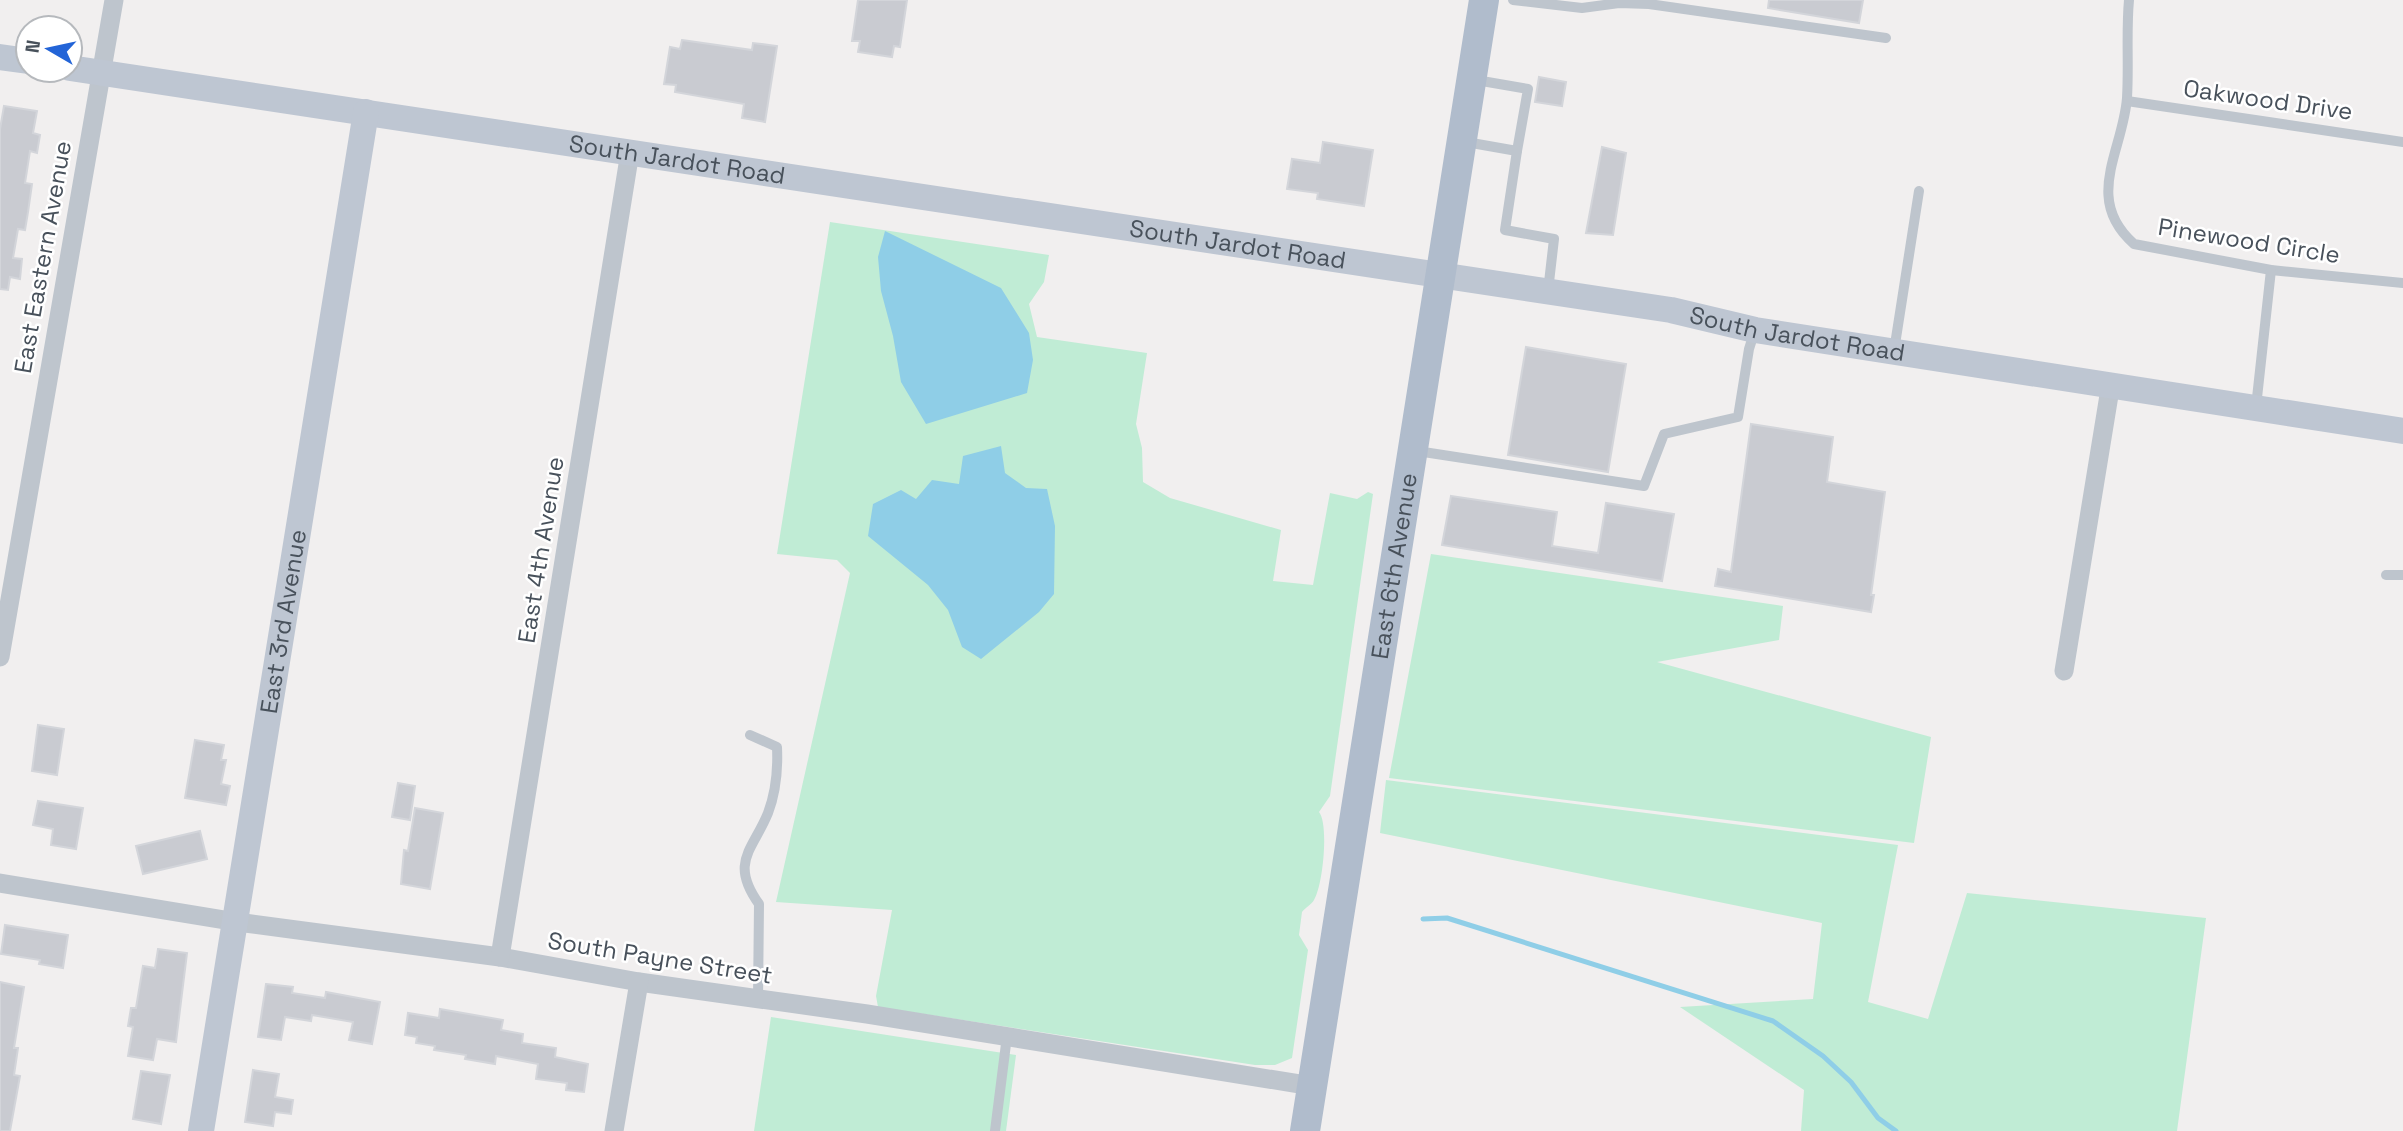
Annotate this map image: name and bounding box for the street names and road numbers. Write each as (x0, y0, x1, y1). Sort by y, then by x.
street label: Oakwood Drive (2181, 72, 2355, 127)
street label: South Jardot Road (567, 128, 787, 191)
street label: East Eastern Avenue (7, 138, 78, 376)
street label: Pinewood Circle (2156, 211, 2342, 270)
street label: South Jardot Road (1128, 212, 1348, 276)
street label: South Jardot Road (1687, 299, 1907, 368)
street label: East 4th Avenue (510, 455, 571, 645)
street label: East 6th Avenue (1364, 471, 1424, 661)
street label: East 3rd Avenue (253, 527, 313, 716)
street label: South Payne Street (546, 924, 775, 991)

